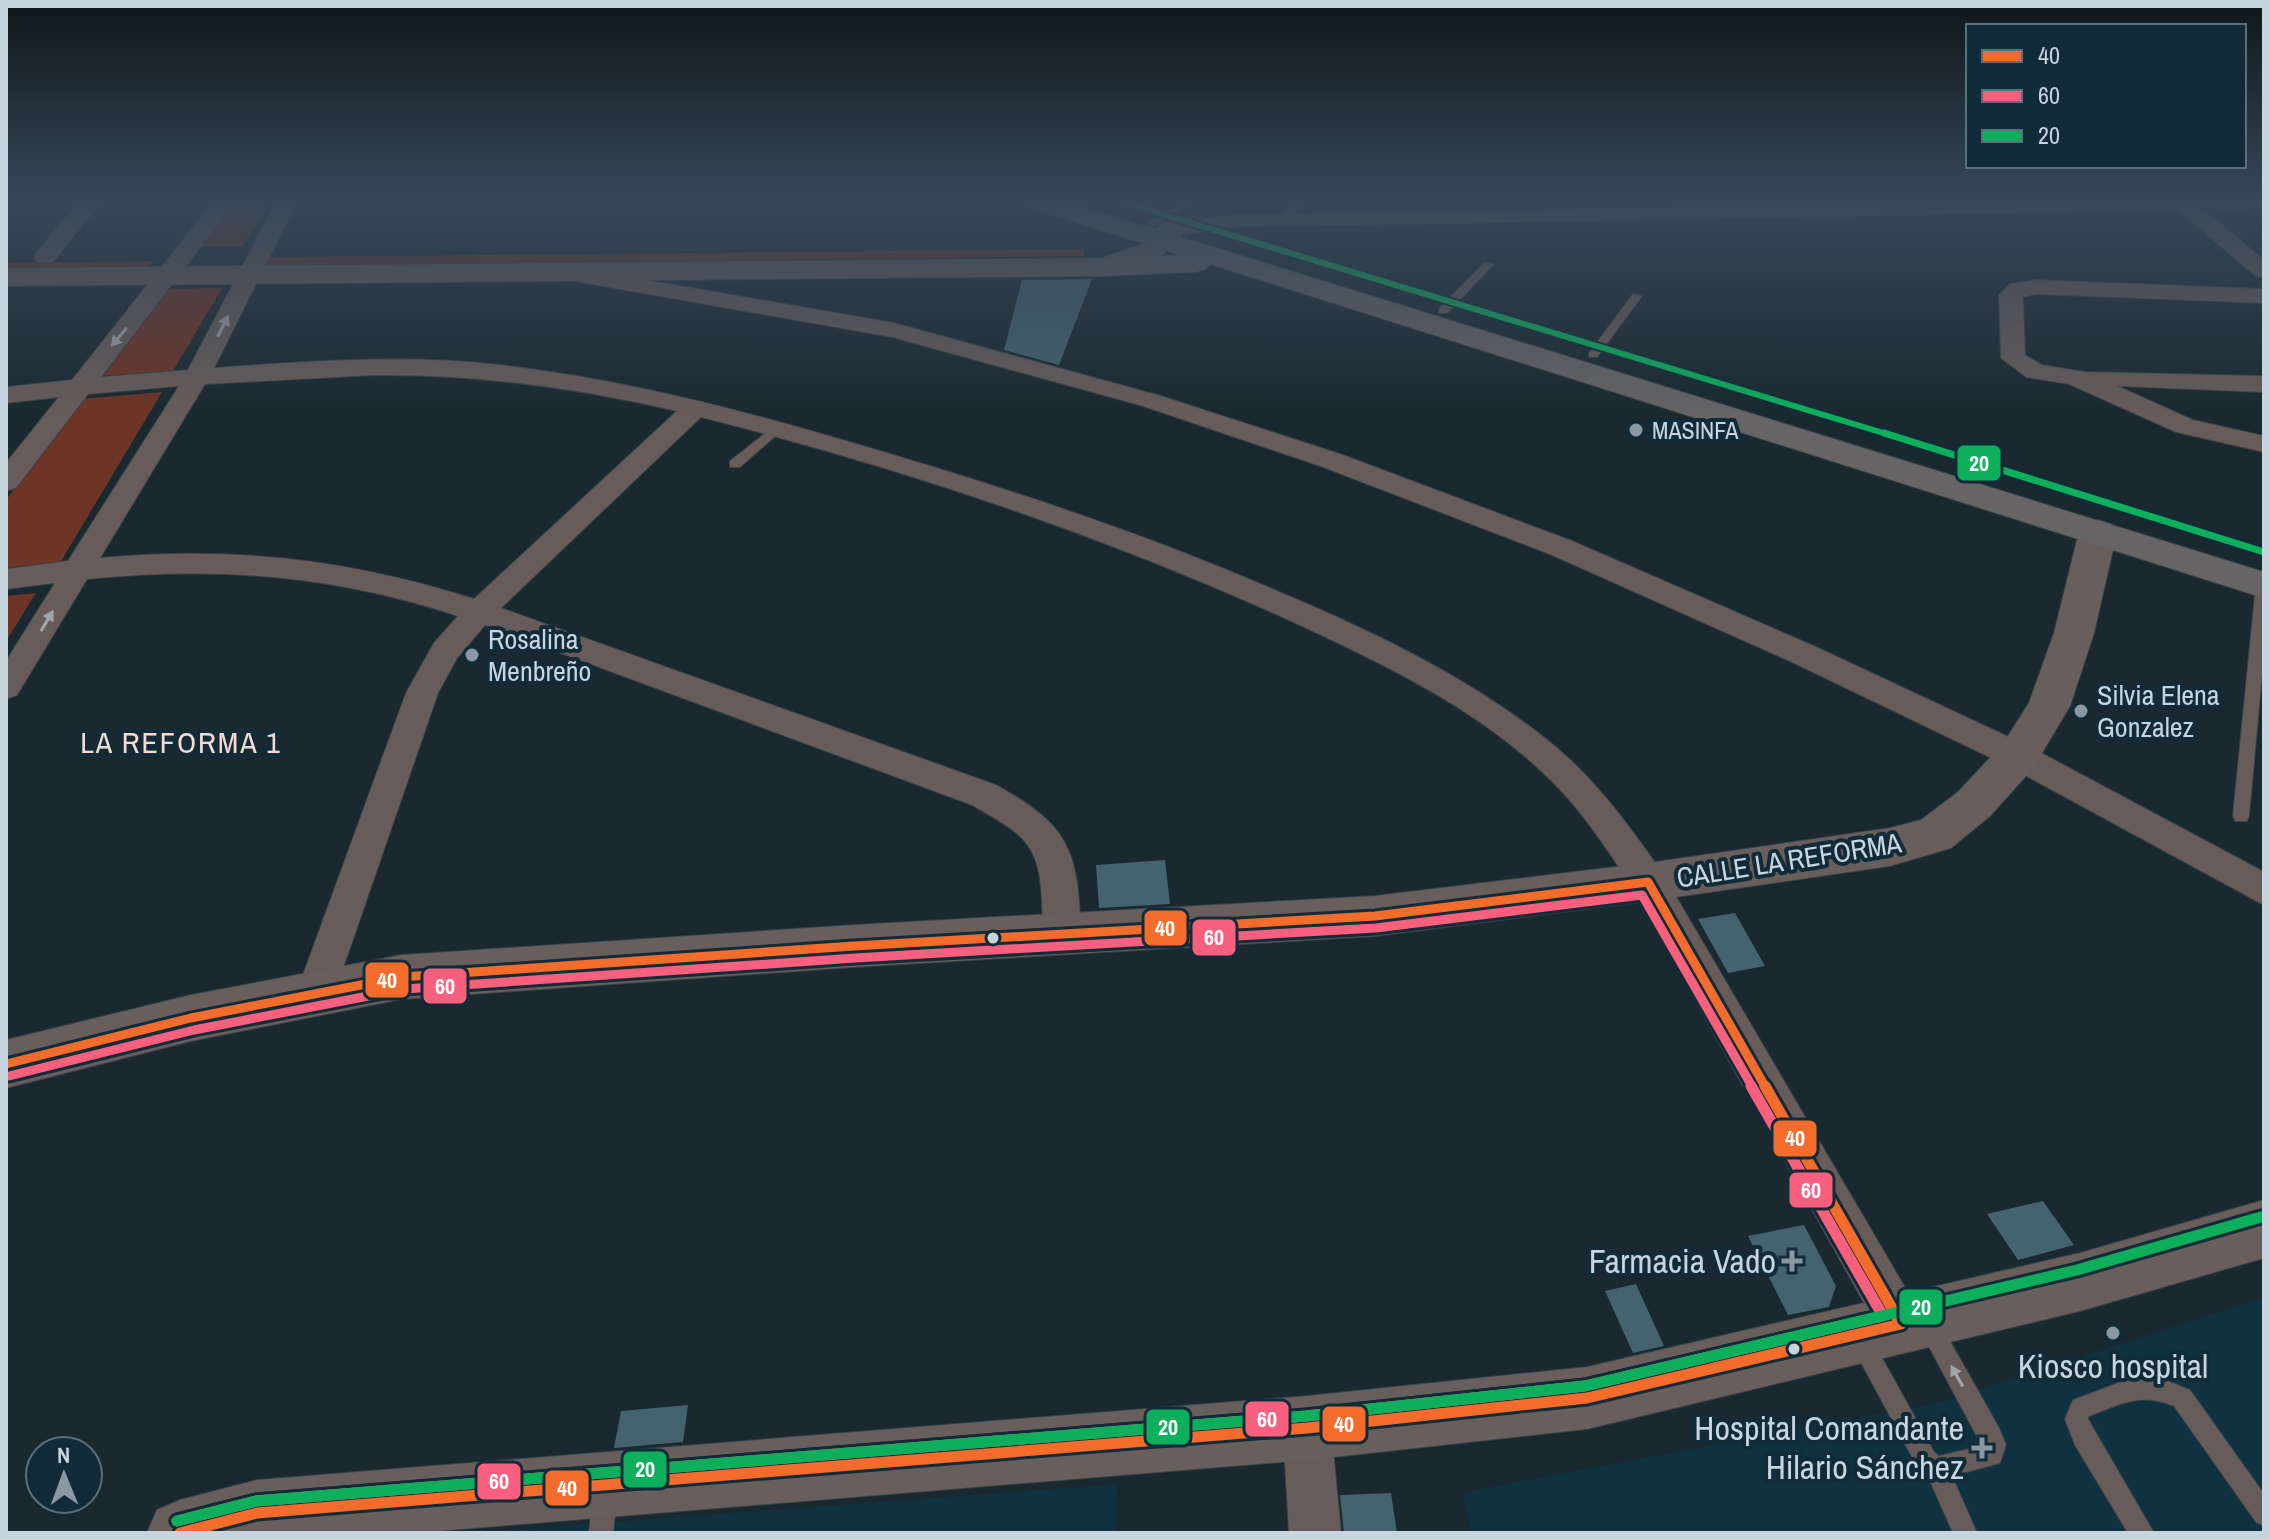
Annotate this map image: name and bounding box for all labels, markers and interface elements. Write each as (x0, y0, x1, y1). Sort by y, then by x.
legend (1966, 24, 2246, 168)
text: 40 (2038, 39, 2060, 71)
text: 60 (2038, 79, 2060, 111)
text: 20 (2038, 119, 2060, 151)
one-way arrow (216, 314, 229, 337)
one-way arrow (111, 327, 128, 347)
place label: MASINFA (1652, 414, 1739, 446)
marker: MASINFA (1627, 421, 1645, 439)
line badge: 20 (1956, 444, 2002, 482)
text: 20 (1969, 448, 1989, 478)
one-way arrow (39, 610, 53, 632)
place label: Rosalina Menbreño (488, 620, 591, 690)
marker: Rosalina Menbreño (463, 646, 481, 664)
place label: Silvia Elena Gonzalez (2097, 676, 2220, 746)
marker: Silvia Elena Gonzalez (2072, 702, 2090, 720)
district label: LA REFORMA 1 (80, 722, 282, 762)
street label: CALLE LA REFORMA (1674, 823, 1905, 897)
line badge: 40 (1143, 909, 1188, 947)
text: 40 (1155, 913, 1175, 943)
line badge: 60 (1191, 918, 1237, 957)
text: 60 (1204, 922, 1224, 952)
unlabelled marker (985, 930, 1001, 946)
line badge: 40 (364, 961, 410, 999)
text: 40 (377, 965, 397, 995)
line badge: 60 (422, 967, 468, 1005)
text: 60 (435, 971, 455, 1001)
line badge: 40 (1772, 1119, 1818, 1158)
text: 40 (1785, 1123, 1805, 1153)
line badge: 60 (1788, 1171, 1834, 1209)
text: 60 (1801, 1175, 1821, 1205)
place label: Farmacia Vado (1589, 1238, 1776, 1284)
marker: Farmacia Vado (1783, 1252, 1801, 1270)
line badge: 20 (1898, 1288, 1944, 1326)
text: 20 (1911, 1292, 1931, 1322)
marker: Kiosco hospital (2104, 1324, 2122, 1342)
unlabelled marker (1786, 1341, 1802, 1357)
place label: Kiosco hospital (2018, 1343, 2208, 1389)
one-way arrow (1950, 1364, 1964, 1387)
line badge: 60 (1244, 1400, 1290, 1438)
text: 60 (1257, 1404, 1277, 1434)
line badge: 40 (1321, 1405, 1367, 1443)
place label: Hospital Comandante Hilario Sánchez (1694, 1405, 1964, 1490)
line badge: 20 (1145, 1408, 1191, 1446)
text: 40 (1334, 1409, 1354, 1439)
text: 20 (1158, 1412, 1178, 1442)
north arrow (24, 1435, 104, 1515)
marker: Hospital Comandante Hilario Sánchez (1971, 1437, 1993, 1459)
text: N (57, 1440, 70, 1470)
line badge: 20 (622, 1450, 668, 1489)
text: 20 (635, 1454, 655, 1484)
line badge: 60 (476, 1462, 522, 1501)
text: 60 (489, 1466, 509, 1496)
line badge: 40 (544, 1469, 590, 1507)
text: 40 (557, 1473, 577, 1503)

